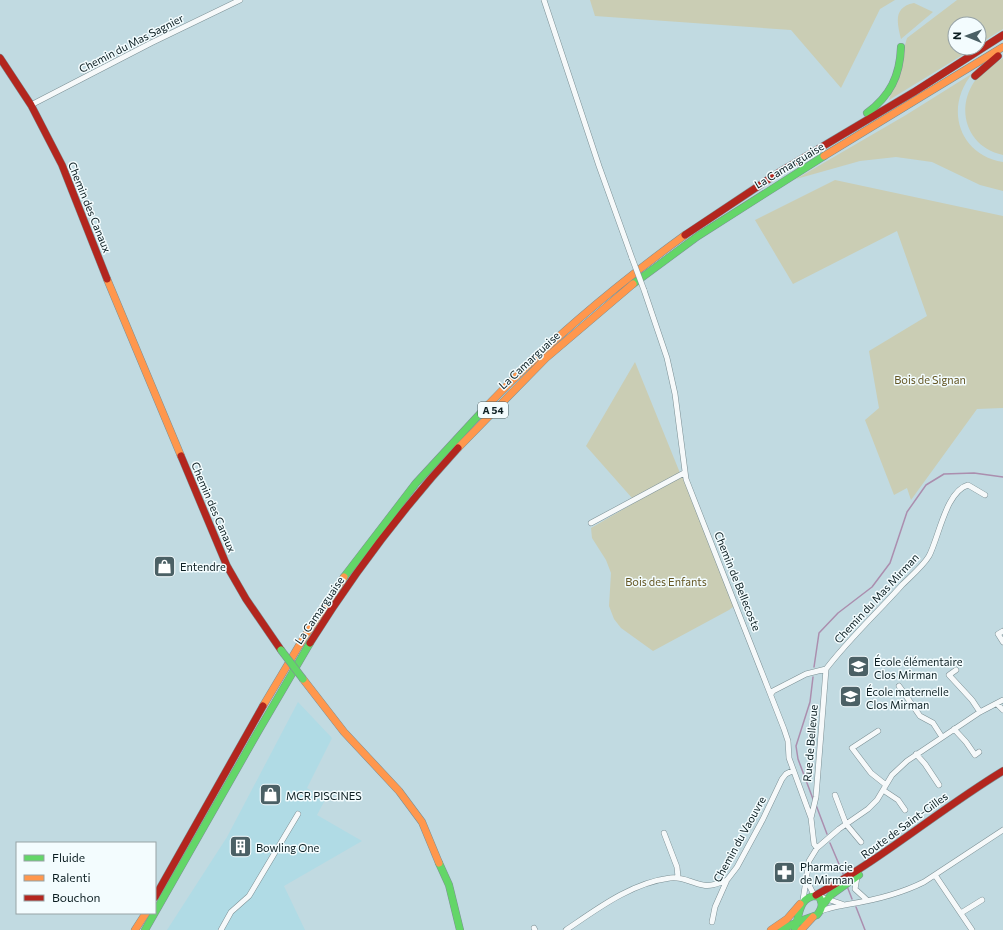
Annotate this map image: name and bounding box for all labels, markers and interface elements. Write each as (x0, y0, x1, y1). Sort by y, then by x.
street label: Chemin du Mas Sagnier (76, 11, 186, 75)
north arrow (947, 16, 987, 56)
text: N (950, 32, 963, 40)
street label: La Camarguaise (752, 139, 826, 191)
street label: Chemin des Canaux (66, 160, 114, 255)
street label: La Camarguaise (496, 328, 562, 392)
park label: Bois de Signan (894, 373, 966, 386)
road number: A 54 (478, 402, 508, 418)
street label: Chemin des Canaux (189, 460, 239, 554)
street label: Chemin de Bellecoste (712, 529, 764, 633)
street label: Chemin du Mas Mirman (831, 550, 921, 646)
shop icon: Entendre (152, 553, 178, 579)
place label: Entendre (180, 560, 226, 573)
street label: La Camarguaise (292, 574, 346, 646)
park label: Bois des Enfants (625, 575, 707, 588)
school or university icon: École élémentaire Clos Mirman (845, 654, 871, 680)
place label: École élémentaire Clos Mirman (874, 654, 963, 681)
school or university icon: École maternelle Clos Mirman (837, 684, 863, 710)
place label: École maternelle Clos Mirman (866, 684, 949, 711)
street label: Rue de Bellevue (800, 704, 820, 782)
shop icon: MCR PISCINES (258, 782, 284, 808)
place label: MCR PISCINES (286, 789, 362, 802)
street label: Route de Saint-Gilles (858, 789, 950, 861)
street label: Chemin du Vaouvre (710, 794, 768, 884)
building icon: Bowling One (228, 834, 254, 860)
place label: Bowling One (256, 841, 320, 854)
legend (16, 842, 156, 914)
text: Fluide (52, 850, 85, 864)
pharmacy icon: Pharmacie de Mirman (772, 859, 798, 885)
place label: Pharmacie de Mirman (800, 860, 854, 886)
text: Ralenti (52, 870, 91, 884)
text: Bouchon (52, 890, 100, 904)

